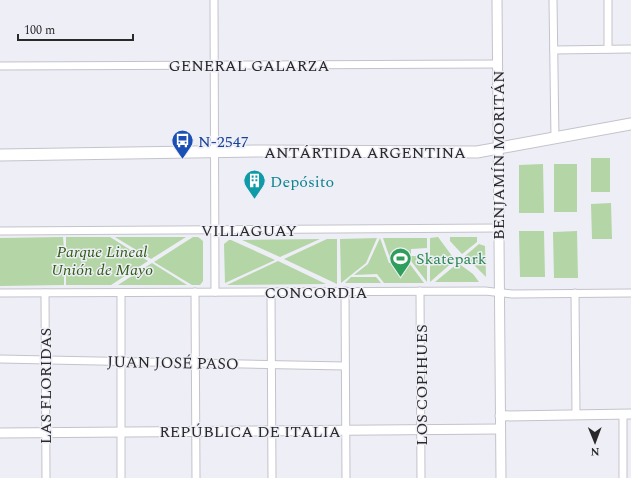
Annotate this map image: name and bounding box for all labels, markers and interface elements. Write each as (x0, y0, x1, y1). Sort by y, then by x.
scale bar (18, 16, 133, 42)
text: 100 m (24, 21, 55, 40)
street label: GENERAL GALARZA (169, 54, 329, 78)
street label: BENJAMÍN MORITÁN (487, 70, 511, 240)
bus stop icon: N-2547 (169, 128, 195, 161)
place label: N-2547 (198, 130, 249, 154)
street label: ANTÁRTIDA ARGENTINA (264, 141, 466, 165)
building icon: Depósito (242, 168, 268, 201)
place label: Depósito (270, 170, 334, 194)
street label: VILLAGUAY (201, 219, 297, 243)
park label: Parque Lineal Unión de Mayo (51, 240, 153, 282)
sports icon: Skatepark (388, 245, 414, 278)
place label: Skatepark (416, 247, 487, 271)
street label: CONCORDIA (264, 281, 368, 305)
street label: LOS COPIHUES (410, 324, 434, 446)
street label: LAS FLORIDAS (34, 328, 58, 444)
street label: JUAN JOSÉ PASO (107, 350, 239, 376)
street label: REPÚBLICA DE ITALIA (159, 420, 341, 444)
north arrow (575, 422, 615, 462)
text: N (591, 443, 600, 460)

